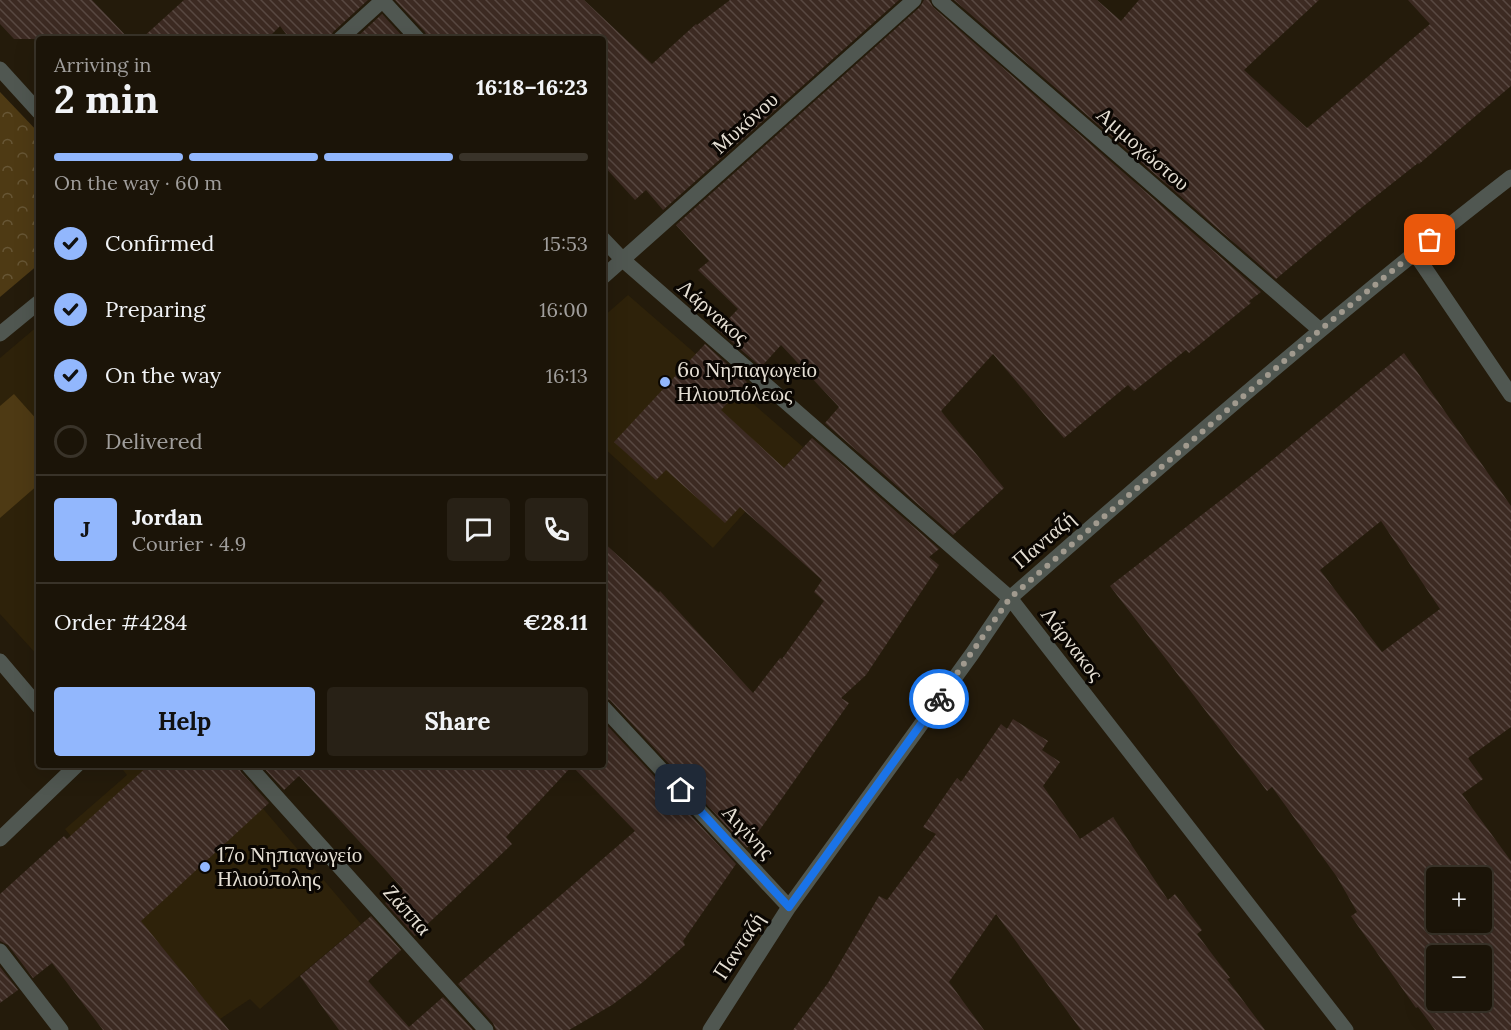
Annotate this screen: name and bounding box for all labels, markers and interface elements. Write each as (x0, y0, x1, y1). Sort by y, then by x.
text: Arriving in (54, 52, 151, 77)
text: 16:18–16:23 (476, 73, 588, 101)
text: 2 min (54, 74, 159, 124)
street label: Μυκόνου (706, 86, 783, 159)
street label: Αμμοχώστου (1091, 101, 1196, 196)
text: On the way · 60 m (54, 170, 222, 195)
pin (1404, 214, 1455, 265)
icon: bag (1413, 223, 1446, 256)
icon: check (54, 227, 87, 260)
text: Confirmed (105, 229, 214, 257)
text: 15:53 (543, 231, 588, 256)
street label: Λάρνακος (672, 273, 755, 351)
icon: check (54, 293, 87, 326)
text: Preparing (105, 295, 205, 323)
text: 16:00 (539, 297, 588, 322)
place label: 6ο Νηπιαγωγείο Ηλιουπόλεως (677, 356, 817, 407)
icon: check (54, 359, 87, 392)
text: On the way (105, 361, 221, 389)
text: 16:13 (546, 363, 588, 388)
marker: 6ο Νηπιαγωγείο Ηλιουπόλεως (658, 375, 672, 389)
text: Delivered (105, 427, 203, 455)
button: chat (447, 498, 510, 561)
button: phone (525, 498, 588, 561)
text: Jordan (132, 503, 203, 531)
street label: Πανταζή (1007, 505, 1081, 574)
text: J (81, 515, 90, 543)
text: Courier · 4.9 (132, 531, 246, 556)
street label: Λάρνακος (1035, 601, 1110, 686)
text: Order #4284 (54, 608, 188, 636)
text: €28.11 (523, 608, 588, 636)
courier (909, 669, 969, 729)
icon: bike (923, 683, 956, 716)
button: Help (54, 687, 315, 756)
button: Share (327, 687, 588, 756)
pin (655, 764, 706, 815)
icon: home (664, 773, 697, 806)
street label: Αιγίνης (716, 799, 781, 865)
place label: 17ο Νηπιαγωγείο Ηλιούπολης (217, 841, 362, 892)
marker: 17ο Νηπιαγωγείο Ηλιούπολης (198, 860, 212, 874)
map controls (1426, 867, 1492, 1011)
button: + (1426, 867, 1492, 933)
street label: Ζάππα (378, 879, 437, 941)
street label: Πανταζή (707, 907, 770, 984)
button: − (1426, 945, 1492, 1011)

